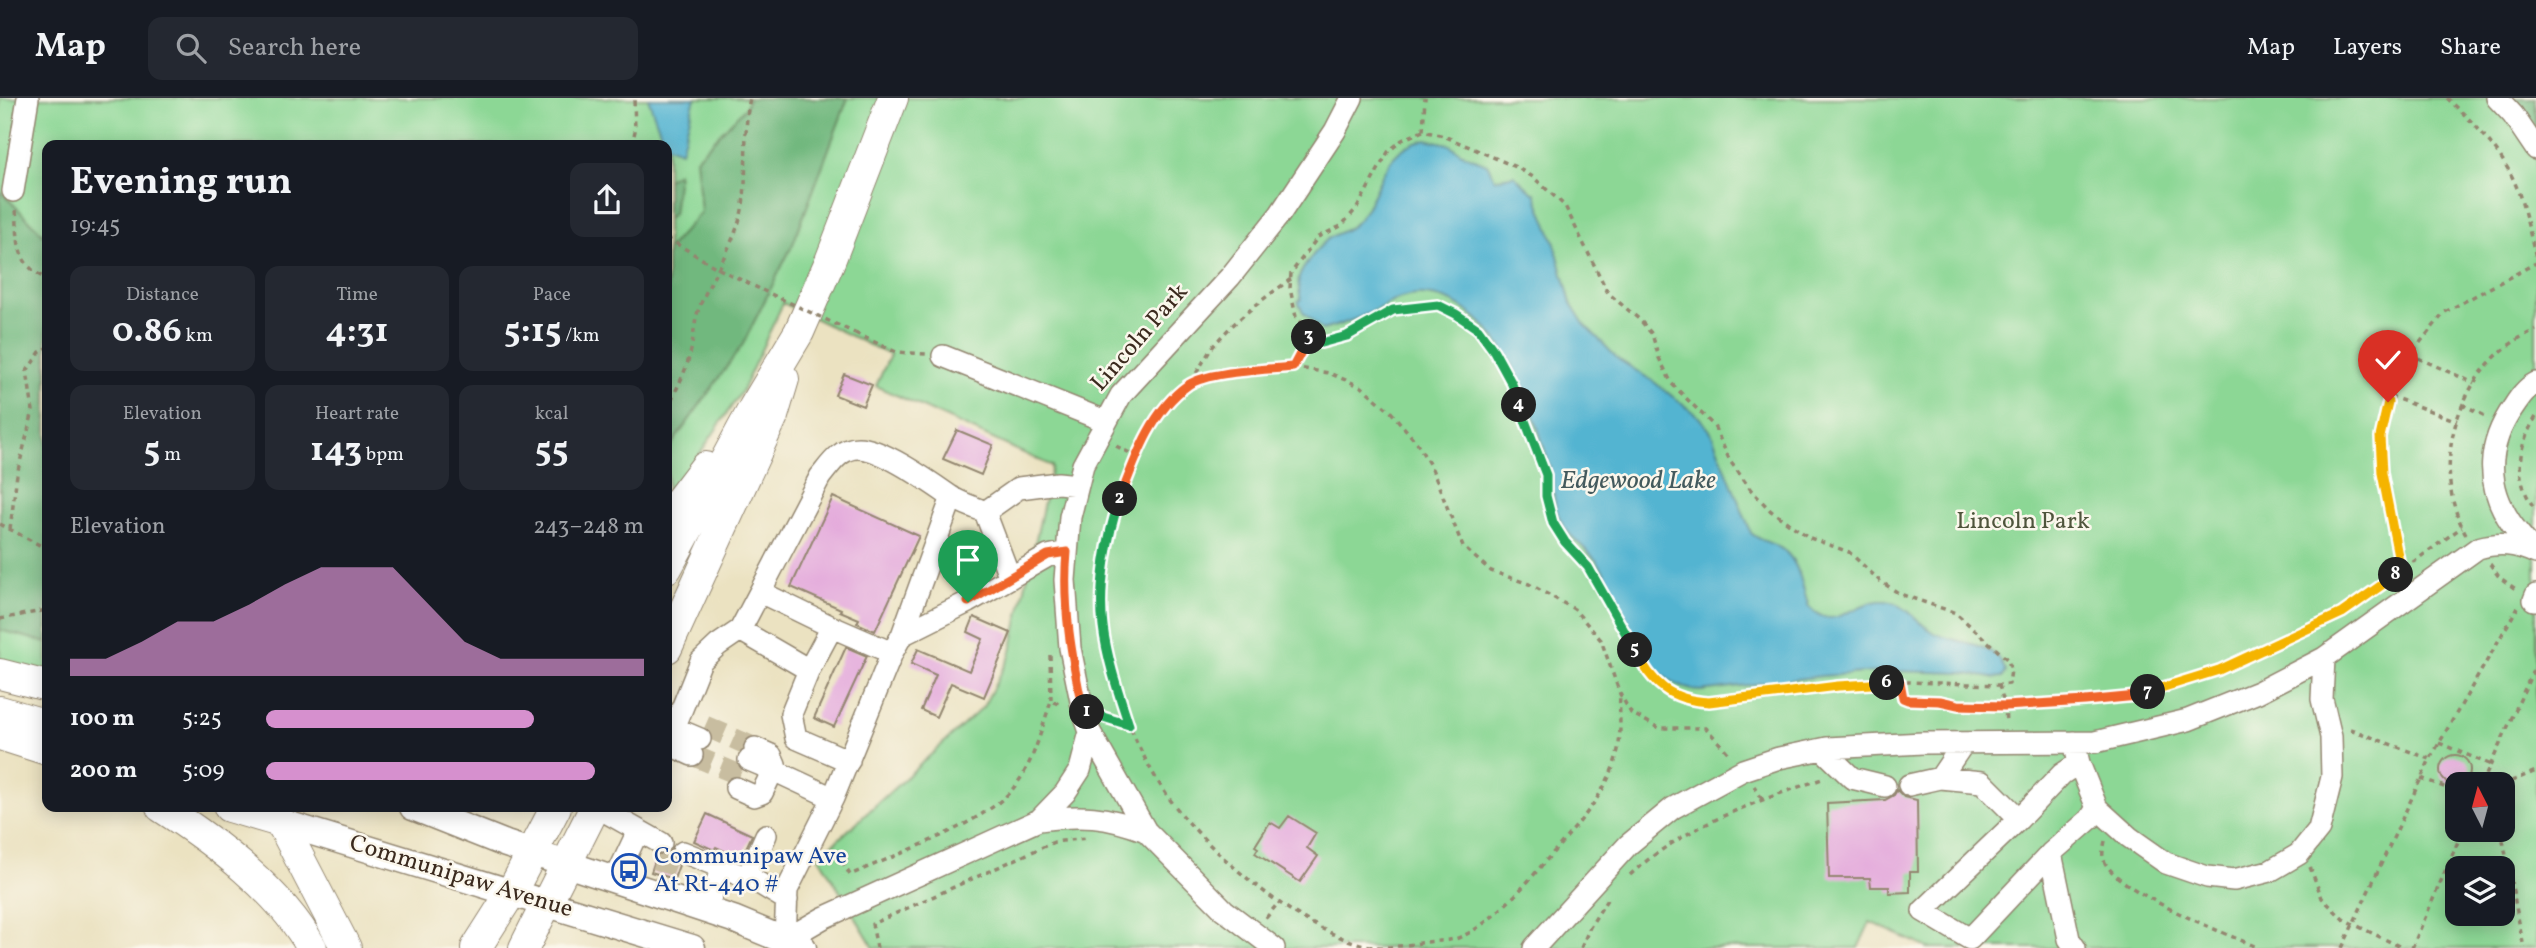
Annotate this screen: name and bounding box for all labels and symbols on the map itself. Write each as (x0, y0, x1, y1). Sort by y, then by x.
street label: Lincoln Park (1083, 276, 1197, 400)
pin: 3 (1292, 320, 1326, 354)
pin (2358, 330, 2418, 402)
pin: 4 (1502, 388, 1536, 422)
water label: Edgewood Lake (1560, 463, 1716, 499)
pin: 2 (1102, 482, 1138, 516)
park label: Lincoln Park (1956, 505, 2090, 539)
pin (938, 530, 998, 602)
pin: 8 (2378, 558, 2414, 592)
pin: 5 (1618, 632, 1652, 668)
pin: 6 (1870, 666, 1904, 700)
pin: 7 (2130, 674, 2166, 710)
pin: 1 (1070, 694, 1104, 730)
north arrow (2445, 772, 2515, 842)
street label: Communipaw Avenue (345, 827, 577, 927)
place label: Communipaw Ave At Rt-440 # (654, 840, 847, 902)
bus stop icon: Communipaw Ave At Rt-440 # (610, 852, 648, 890)

